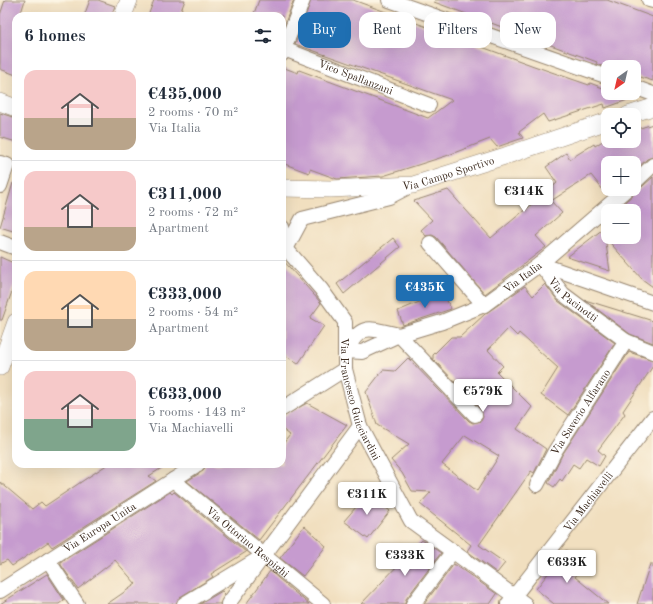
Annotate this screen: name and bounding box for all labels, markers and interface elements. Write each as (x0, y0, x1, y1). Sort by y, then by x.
chip: Buy (298, 12, 351, 48)
chip: Rent (359, 12, 416, 48)
chip: Filters (424, 12, 492, 48)
chip: New (500, 12, 556, 48)
icon: filters (252, 25, 274, 47)
text: 6 homes (24, 28, 86, 45)
street label: Vico Spallanzani (317, 59, 394, 97)
north arrow (601, 60, 641, 100)
map controls (601, 60, 641, 244)
icon: home (56, 86, 104, 134)
text: €435,000 (148, 86, 222, 103)
text: 2 rooms · 70 m² (148, 106, 238, 119)
button: locate (601, 108, 641, 148)
text: Via Italia (148, 122, 201, 135)
street label: Via Campo Sportivo (402, 156, 496, 193)
button: + (601, 156, 641, 196)
pin: €314K (496, 179, 552, 213)
text: €314K (504, 185, 544, 198)
text: €311,000 (148, 186, 222, 203)
icon: home (56, 187, 104, 235)
button: − (601, 204, 641, 244)
text: 2 rooms · 72 m² (148, 206, 238, 219)
text: Apartment (148, 222, 209, 235)
street label: Via Italia (502, 260, 545, 296)
pin: €435K (397, 275, 453, 309)
street label: Via Pacinotti (545, 276, 599, 325)
text: €435K (405, 281, 445, 294)
text: €333,000 (148, 286, 222, 303)
icon: home (56, 287, 104, 335)
text: 2 rooms · 54 m² (148, 306, 238, 319)
text: Apartment (148, 322, 209, 335)
street label: Via Francesco Guicciardini (338, 338, 381, 462)
street label: Via Saverio Alfarano (550, 368, 613, 458)
pin: €579K (455, 379, 511, 413)
text: €579K (463, 385, 503, 398)
text: €633,000 (148, 386, 222, 403)
icon: home (56, 387, 104, 435)
text: 5 rooms · 143 m² (148, 406, 246, 419)
text: Via Machiavelli (148, 422, 233, 435)
street label: Via Machiavelli (563, 470, 616, 534)
pin: €311K (339, 482, 395, 516)
text: €311K (347, 488, 387, 501)
street label: Via Europa Unita (62, 501, 139, 556)
street label: Via Ottorino Respighi (203, 506, 290, 580)
pin: €333K (377, 543, 433, 577)
text: €333K (385, 549, 425, 562)
pin: €633K (539, 550, 595, 584)
text: €633K (547, 556, 587, 569)

